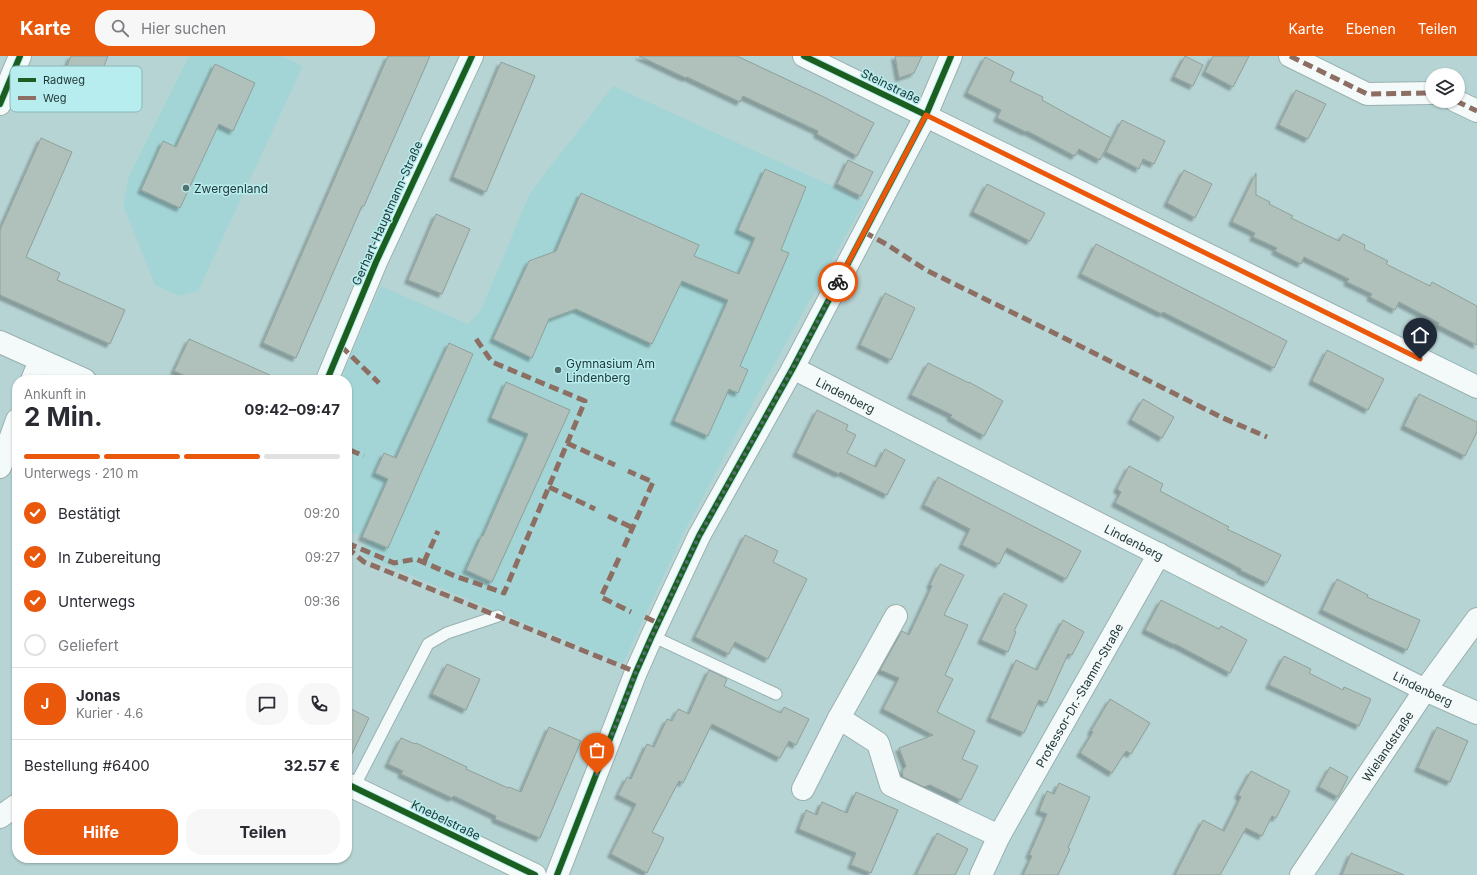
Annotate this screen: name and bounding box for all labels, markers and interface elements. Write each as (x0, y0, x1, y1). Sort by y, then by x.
search box (95, 10, 375, 46)
text: Karte (20, 17, 71, 40)
icon: search (109, 17, 131, 39)
text: Hier suchen (141, 19, 226, 38)
text: Karte (1288, 20, 1324, 37)
text: Ebenen (1346, 20, 1396, 37)
text: Teilen (1418, 20, 1457, 37)
street label: Steinstraße (859, 65, 923, 107)
legend (10, 66, 142, 112)
map controls (1425, 68, 1465, 108)
button: layers (1425, 68, 1465, 108)
text: Radweg (43, 73, 85, 87)
text: Weg (43, 91, 66, 105)
street label: Gerhart-Hauptmann-Straße (348, 138, 426, 288)
place label: Zwergenland (194, 181, 268, 196)
marker: Zwergenland (181, 183, 191, 193)
courier (818, 262, 858, 302)
icon: bike (827, 271, 849, 293)
pin (1403, 318, 1437, 359)
icon: home (1409, 324, 1431, 346)
place label: Gymnasium Am Lindenberg (566, 356, 655, 385)
marker: Gymnasium Am Lindenberg (553, 365, 563, 375)
street label: Lindenberg (814, 374, 878, 416)
text: Ankunft in (24, 386, 86, 402)
text: 09:42–09:47 (244, 400, 340, 419)
text: 2 Min. (24, 401, 103, 432)
text: Unterwegs · 210 m (24, 465, 138, 481)
icon: check (24, 502, 46, 524)
text: Bestätigt (58, 504, 121, 523)
text: 09:20 (304, 505, 340, 521)
street label: Lindenberg (1102, 521, 1166, 563)
icon: check (24, 546, 46, 568)
text: In Zubereitung (58, 548, 161, 567)
text: 09:27 (305, 549, 340, 565)
icon: check (24, 590, 46, 612)
text: Unterwegs (58, 592, 135, 611)
text: 09:36 (304, 593, 340, 609)
street label: Professor-Dr.-Stamm-Straße (1032, 620, 1126, 770)
text: Geliefert (58, 636, 119, 655)
street label: Lindenberg (1391, 668, 1455, 709)
button: chat (246, 683, 288, 725)
button: phone (298, 683, 340, 725)
text: Jonas (76, 686, 120, 705)
text: J (41, 694, 49, 713)
text: Kurier · 4.6 (76, 705, 143, 721)
street label: Wielandstraße (1358, 708, 1416, 784)
pin (580, 733, 614, 774)
icon: bag (586, 739, 608, 761)
text: Bestellung #6400 (24, 756, 150, 775)
text: 32.57 € (284, 756, 340, 775)
street label: Knebelstraße (409, 797, 483, 843)
button: Hilfe (24, 809, 178, 855)
button: Teilen (186, 809, 340, 855)

